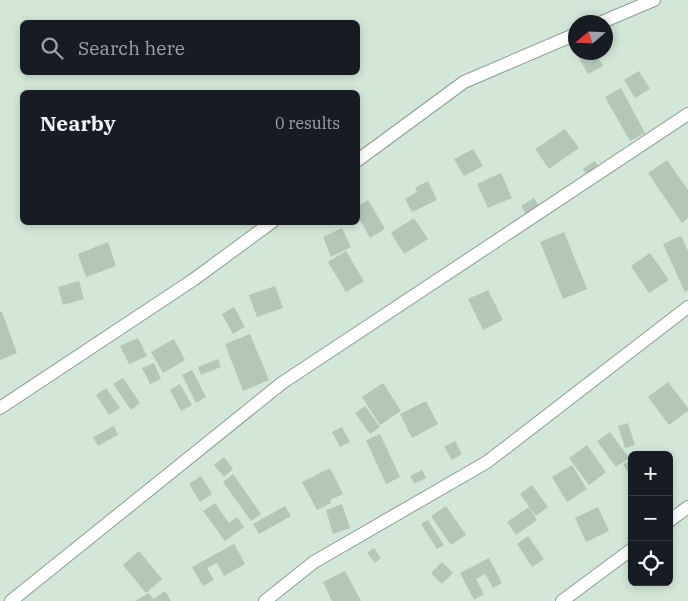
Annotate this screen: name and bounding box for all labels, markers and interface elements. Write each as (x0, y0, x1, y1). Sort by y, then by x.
north arrow (568, 15, 613, 60)
search box (20, 20, 360, 75)
icon: search (38, 34, 66, 62)
text: Search here (78, 36, 185, 60)
text: Nearby (40, 109, 116, 137)
text: 0 results (275, 113, 340, 133)
map controls (628, 451, 673, 586)
button: + (628, 451, 673, 496)
button: − (628, 496, 673, 541)
button: locate (628, 541, 673, 586)

